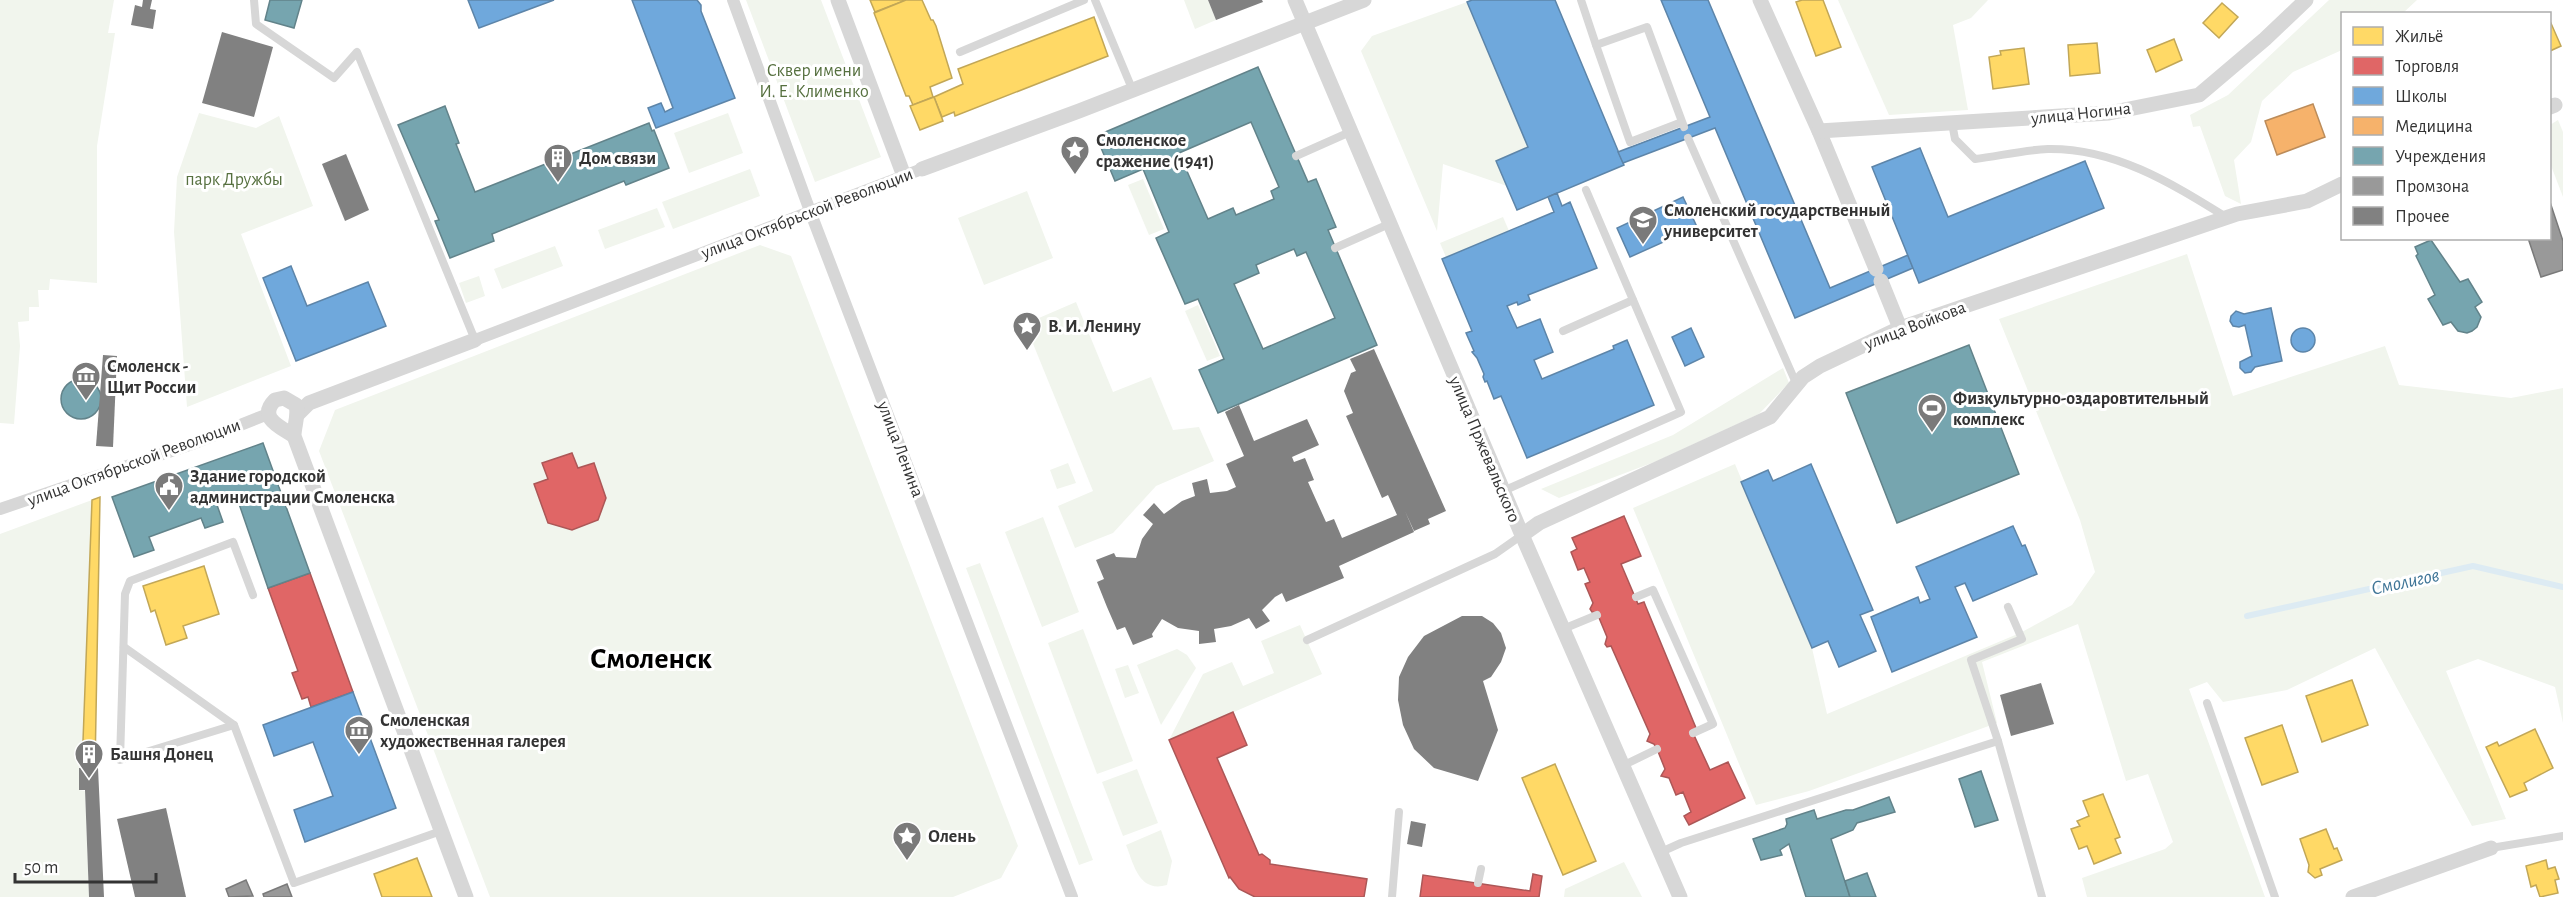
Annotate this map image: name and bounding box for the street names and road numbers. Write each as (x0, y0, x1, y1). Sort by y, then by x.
street label: улица Ногина (2029, 100, 2132, 128)
street label: улица Октябрьской Революции (698, 164, 916, 263)
street label: улица Войкова (1861, 298, 1968, 354)
street label: улица Пржевальского (1445, 373, 1523, 525)
street label: улица Ленина (873, 398, 927, 500)
street label: улица Октябрьской Революции (24, 415, 243, 510)

